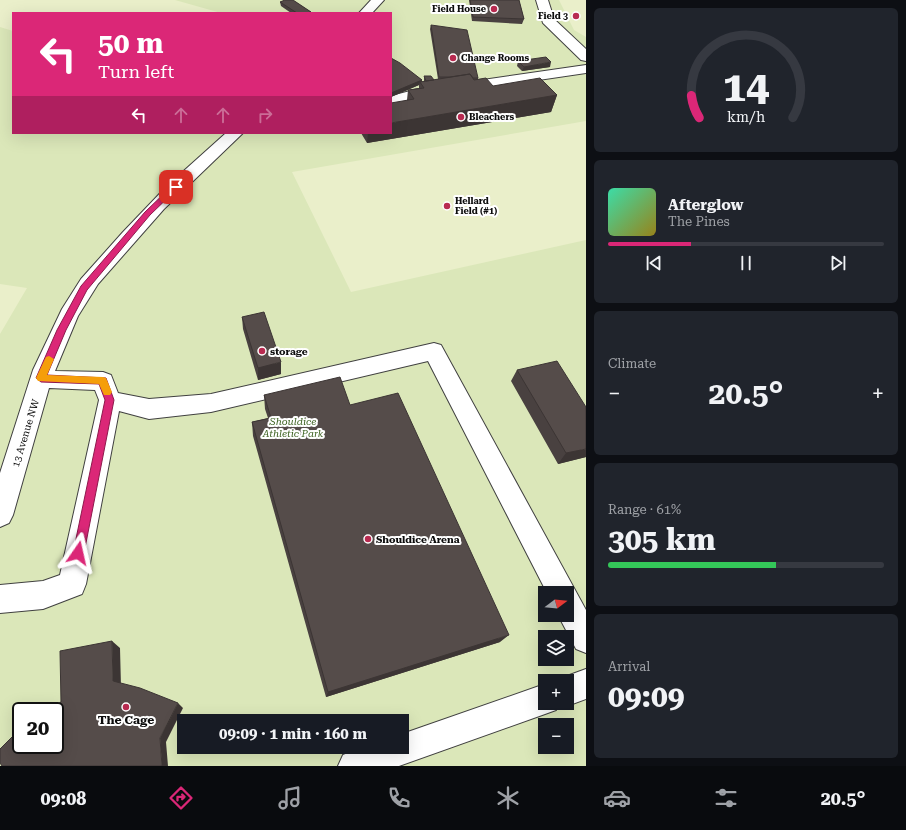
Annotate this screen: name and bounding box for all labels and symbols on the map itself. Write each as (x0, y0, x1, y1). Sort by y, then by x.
place label: Field House (432, 4, 487, 14)
marker: Field House (489, 4, 499, 14)
place label: Field 3 (538, 11, 568, 21)
marker: Field 3 (571, 11, 581, 21)
marker: Change Rooms (448, 53, 458, 63)
place label: Change Rooms (461, 53, 529, 63)
marker: Bleachers (456, 112, 466, 122)
place label: Bleachers (469, 112, 514, 122)
pin (159, 170, 193, 204)
place label: Hellard Field (#1) (455, 196, 497, 216)
marker: Hellard Field (#1) (442, 201, 452, 211)
marker: storage (257, 346, 267, 356)
place label: storage (270, 346, 308, 357)
street label: 13 Avenue NW (10, 397, 41, 468)
park label: Shouldice Athletic Park (262, 416, 324, 439)
position arrow (57, 532, 99, 574)
marker: Shouldice Arena (363, 534, 373, 544)
place label: Shouldice Arena (376, 534, 460, 545)
north arrow (538, 586, 574, 622)
speed limit sign: 20 (12, 702, 64, 754)
marker: The Cage (121, 702, 131, 712)
place label: The Cage (98, 713, 154, 727)

